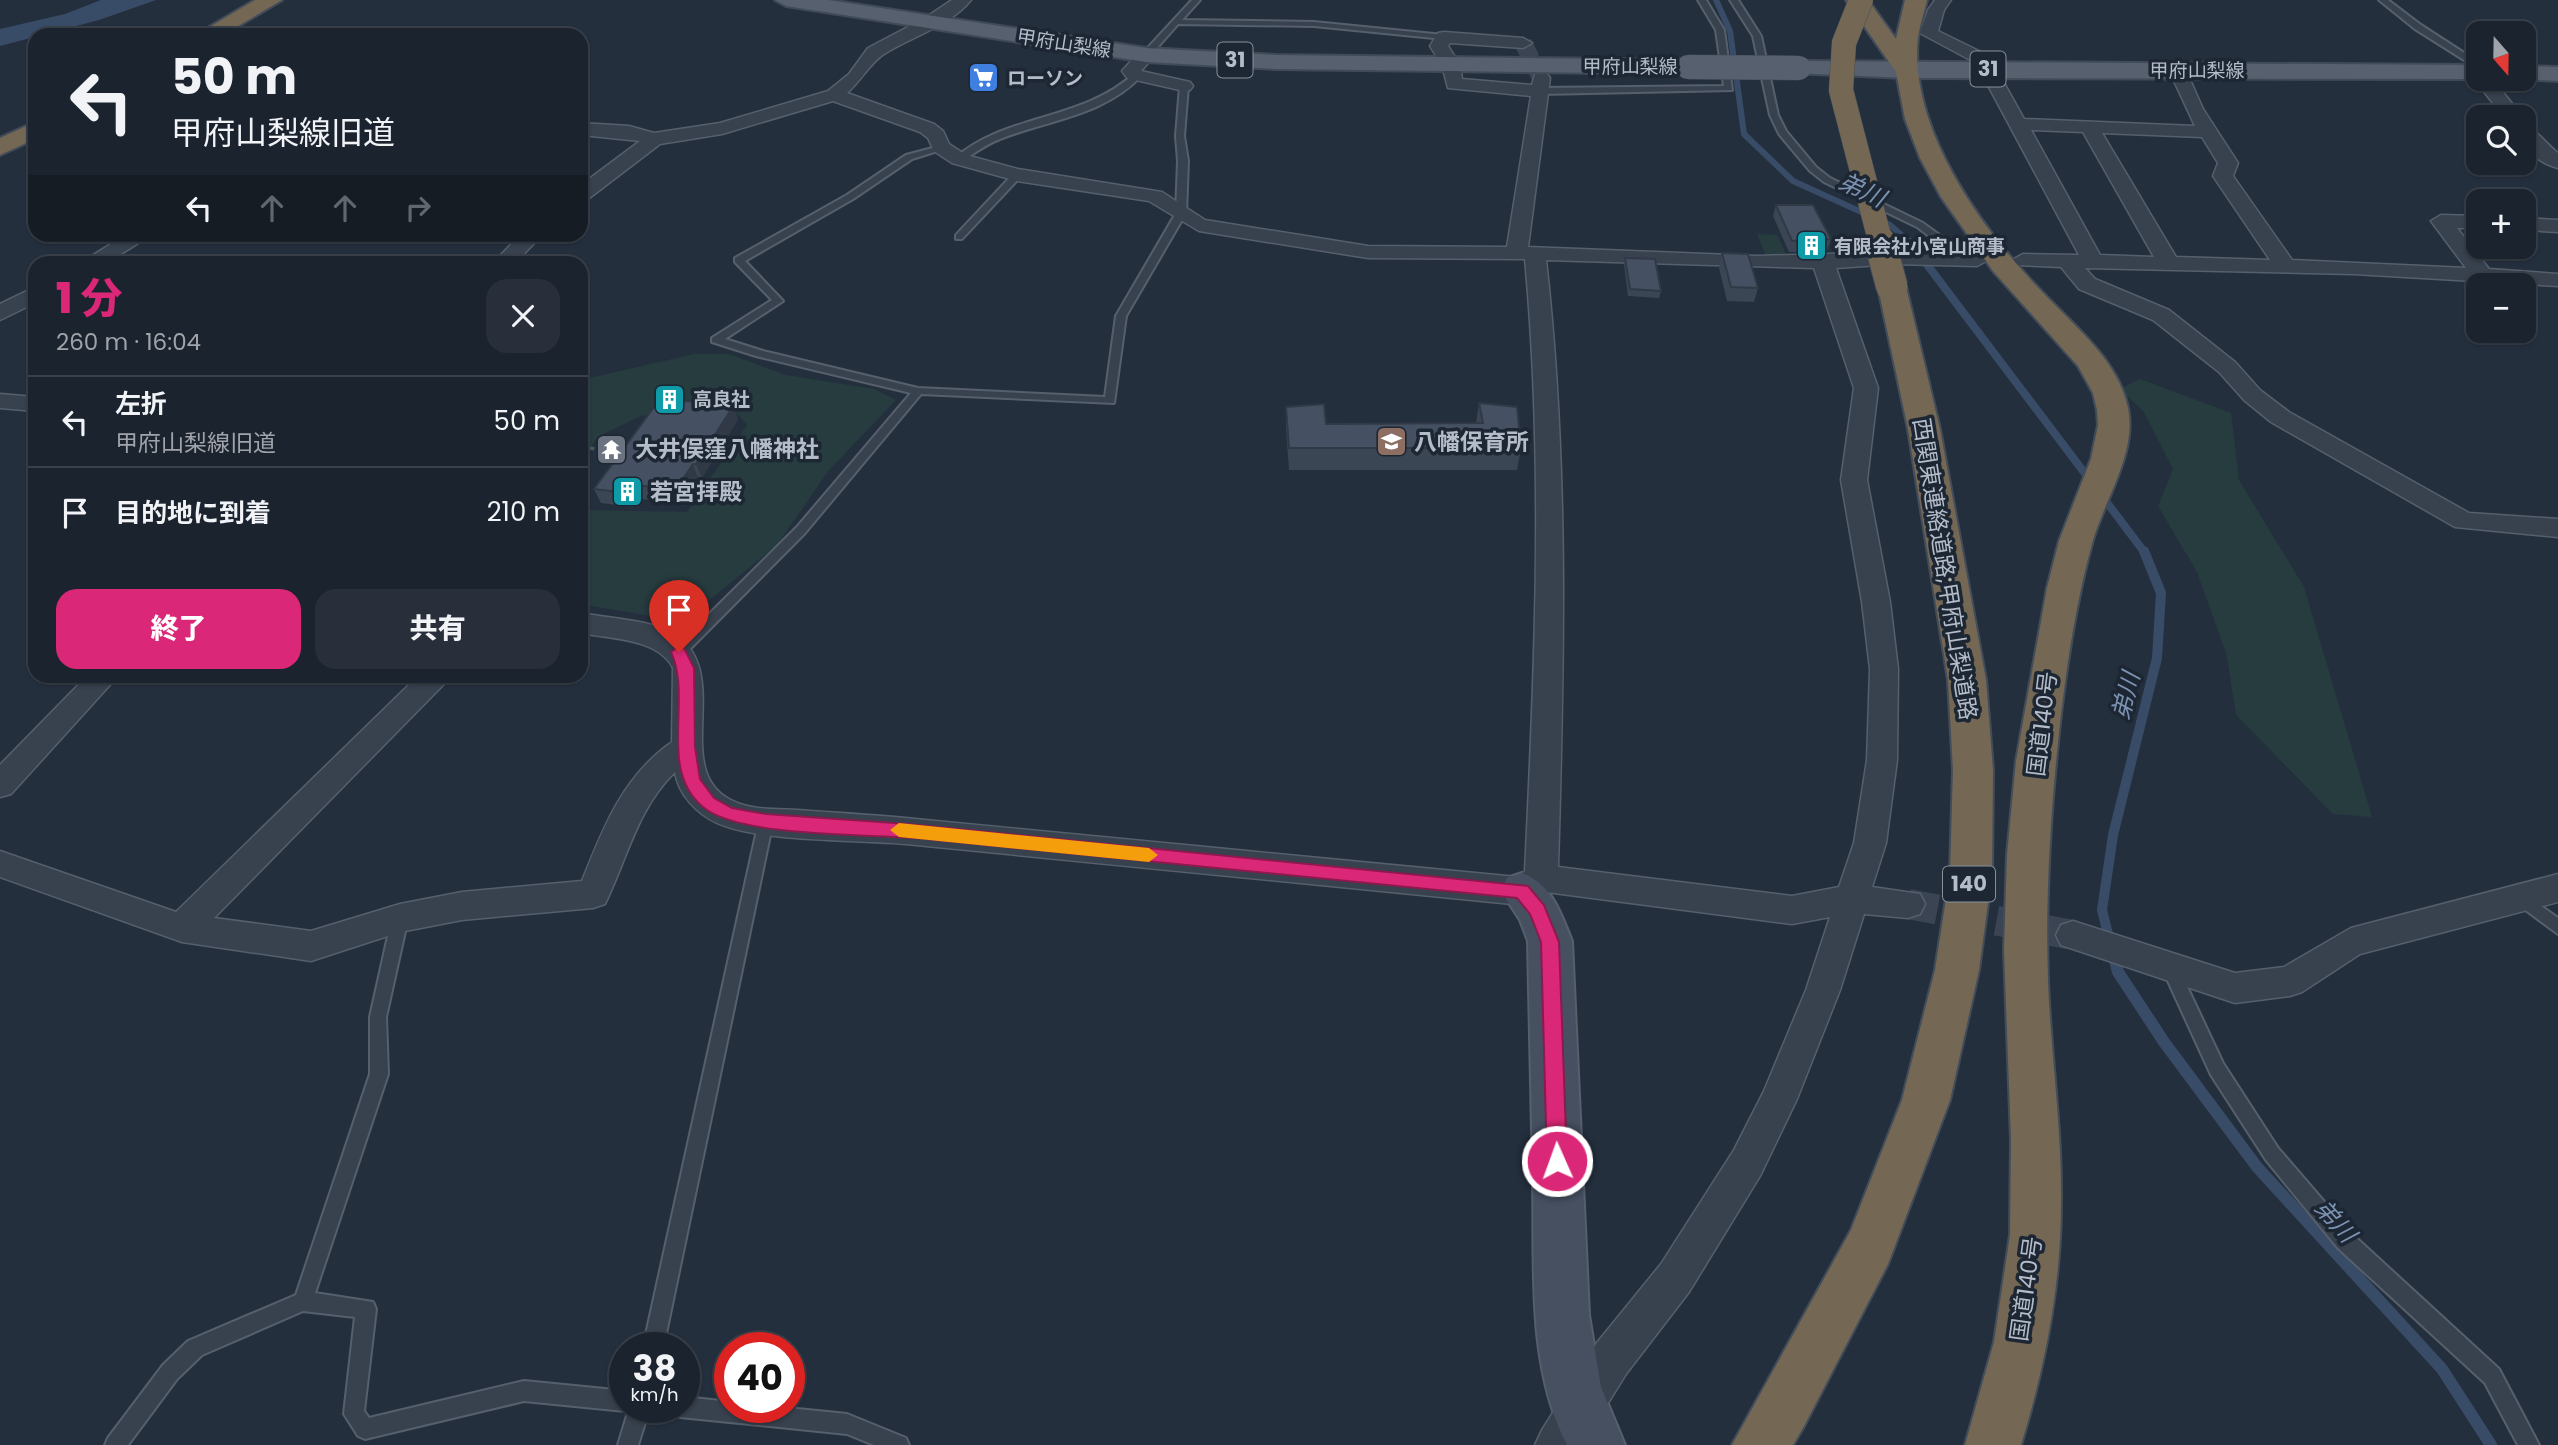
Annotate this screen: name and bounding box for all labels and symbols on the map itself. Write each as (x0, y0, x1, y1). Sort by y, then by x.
north arrow (2466, 21, 2536, 91)
street label: 甲府山梨線 (1015, 23, 1113, 64)
road number: 31 (1218, 42, 1252, 78)
road number: 31 (1970, 52, 2006, 86)
street label: 甲府山梨線 (1582, 53, 1678, 80)
street label: 甲府山梨線 (2149, 57, 2245, 84)
supermarket icon: ローソン (967, 61, 1001, 95)
place label: ローソン (1007, 65, 1083, 92)
water label: 弟川 (1833, 164, 1894, 216)
building icon: 有限会社小宮山商事 (1794, 229, 1828, 263)
place label: 有限会社小宮山商事 (1834, 233, 2005, 260)
building icon: 高良社 (653, 382, 687, 416)
place label: 高良社 (693, 386, 750, 413)
street label: 西関東連絡道路;甲府山梨道路 (1905, 416, 1985, 722)
school or university icon: 八幡保育所 (1374, 425, 1408, 459)
place label: 八幡保育所 (1414, 426, 1529, 458)
temple icon: 大井俣窪八幡神社 (595, 432, 629, 466)
place label: 大井俣窪八幡神社 (635, 433, 819, 465)
building icon: 若宮拝殿 (610, 475, 644, 509)
place label: 若宮拝殿 (650, 476, 742, 508)
pin (649, 580, 709, 652)
water label: 弟川 (2104, 666, 2148, 723)
street label: 国道140号 (2020, 670, 2064, 778)
road number: 140 (1943, 866, 1995, 902)
position arrow (1520, 1124, 1594, 1198)
water label: 弟川 (2307, 1192, 2366, 1252)
street label: 国道140号 (2003, 1235, 2049, 1343)
speed limit sign: 40 (714, 1332, 805, 1423)

